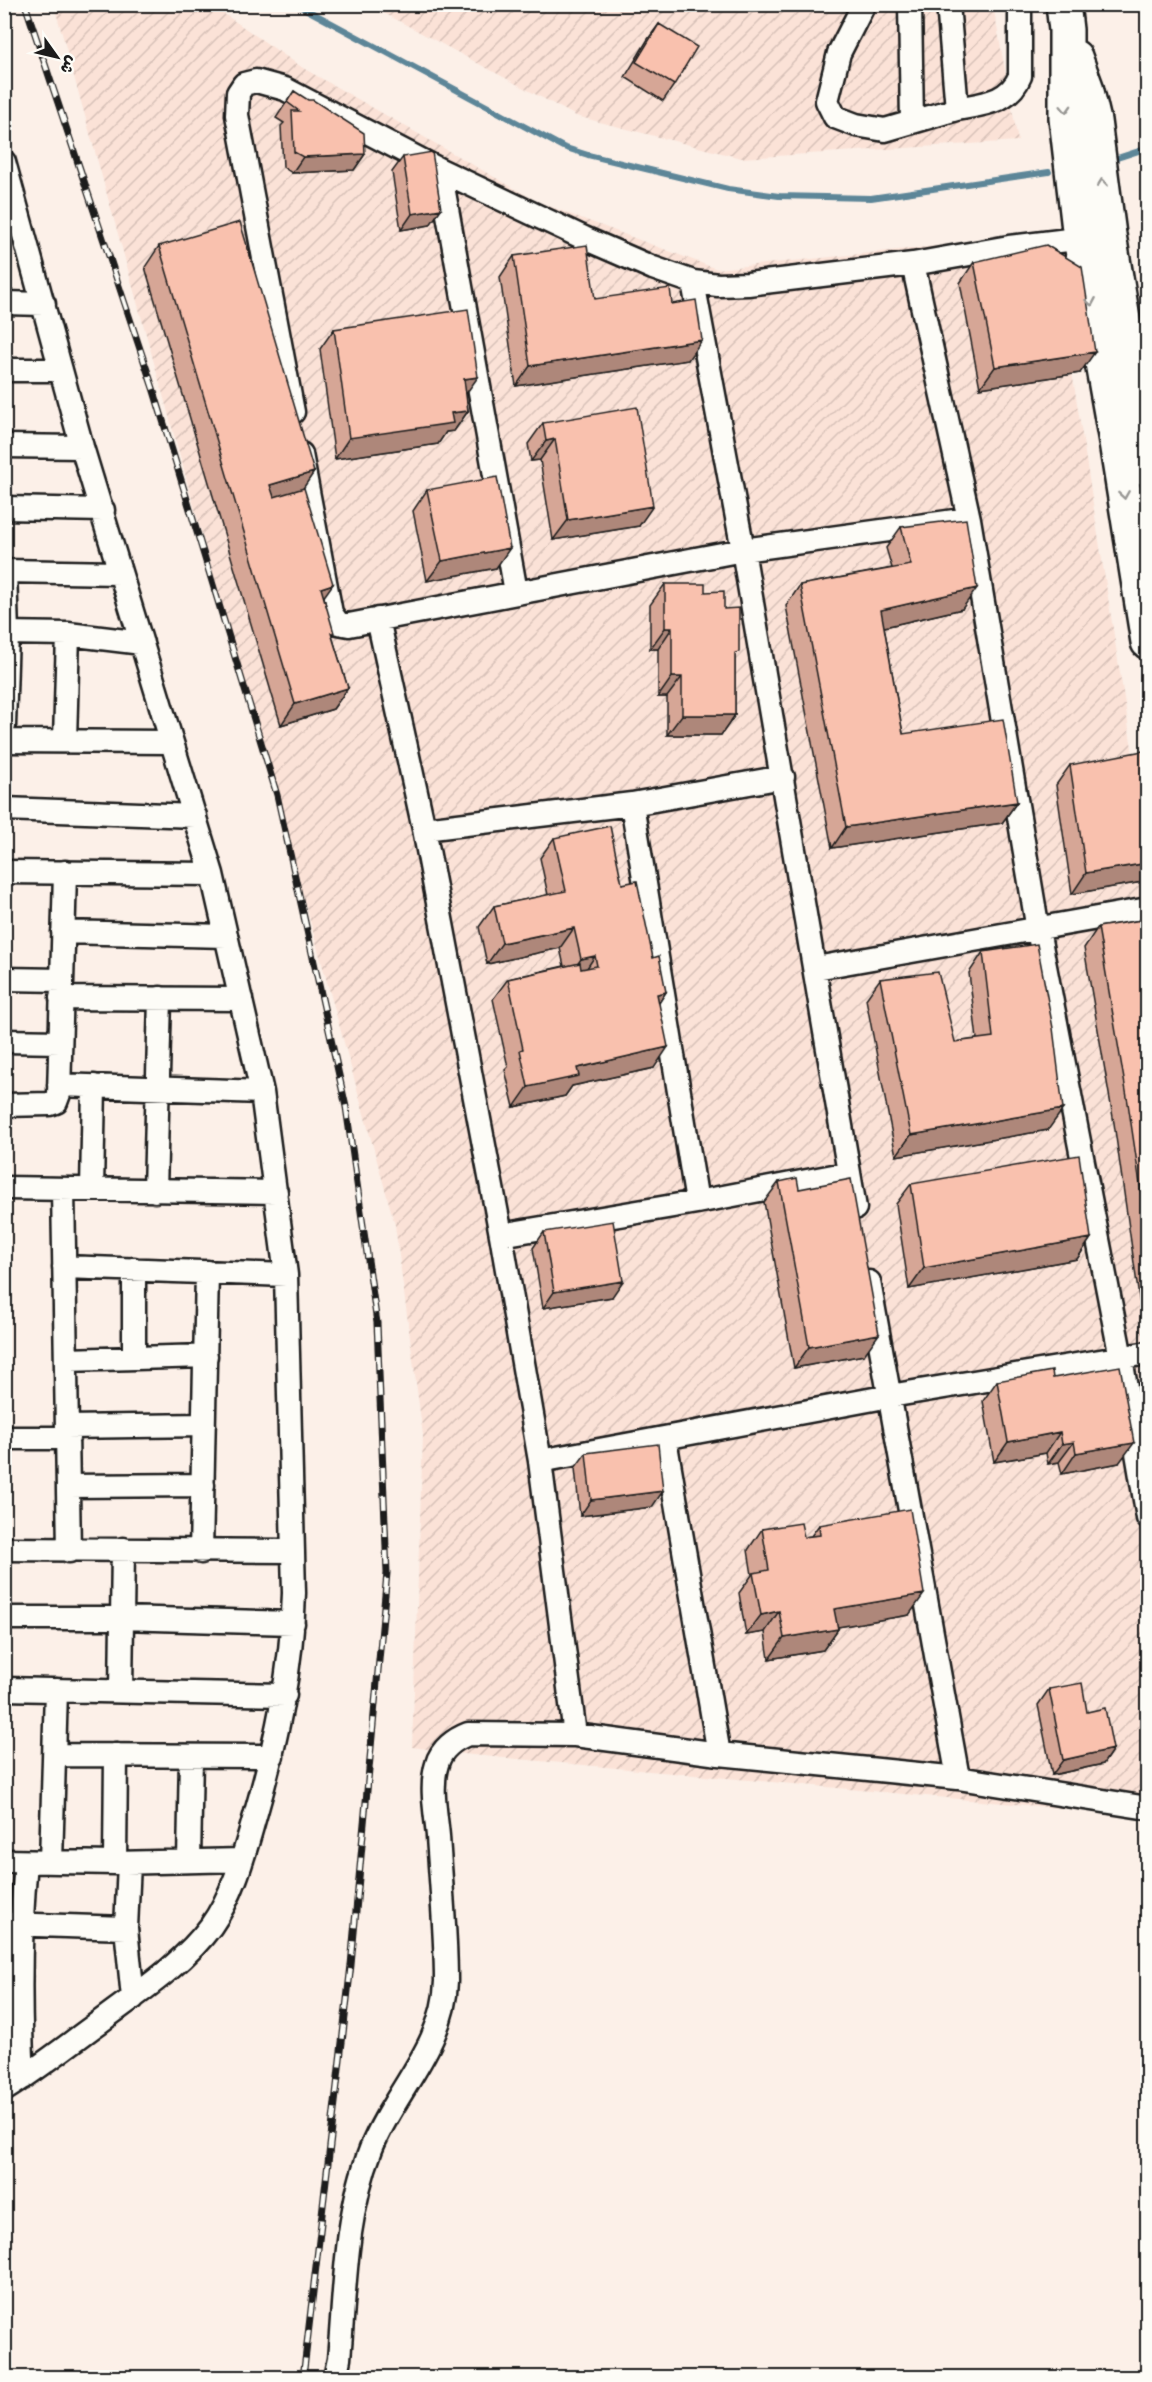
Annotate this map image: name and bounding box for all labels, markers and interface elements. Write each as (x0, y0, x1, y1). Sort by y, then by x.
north arrow (27, 27, 87, 87)
text: ش (53, 50, 83, 79)
one-way arrow (1060, 105, 1073, 114)
one-way arrow (1097, 179, 1109, 188)
one-way arrow (1084, 297, 1097, 307)
one-way arrow (1118, 490, 1130, 499)

